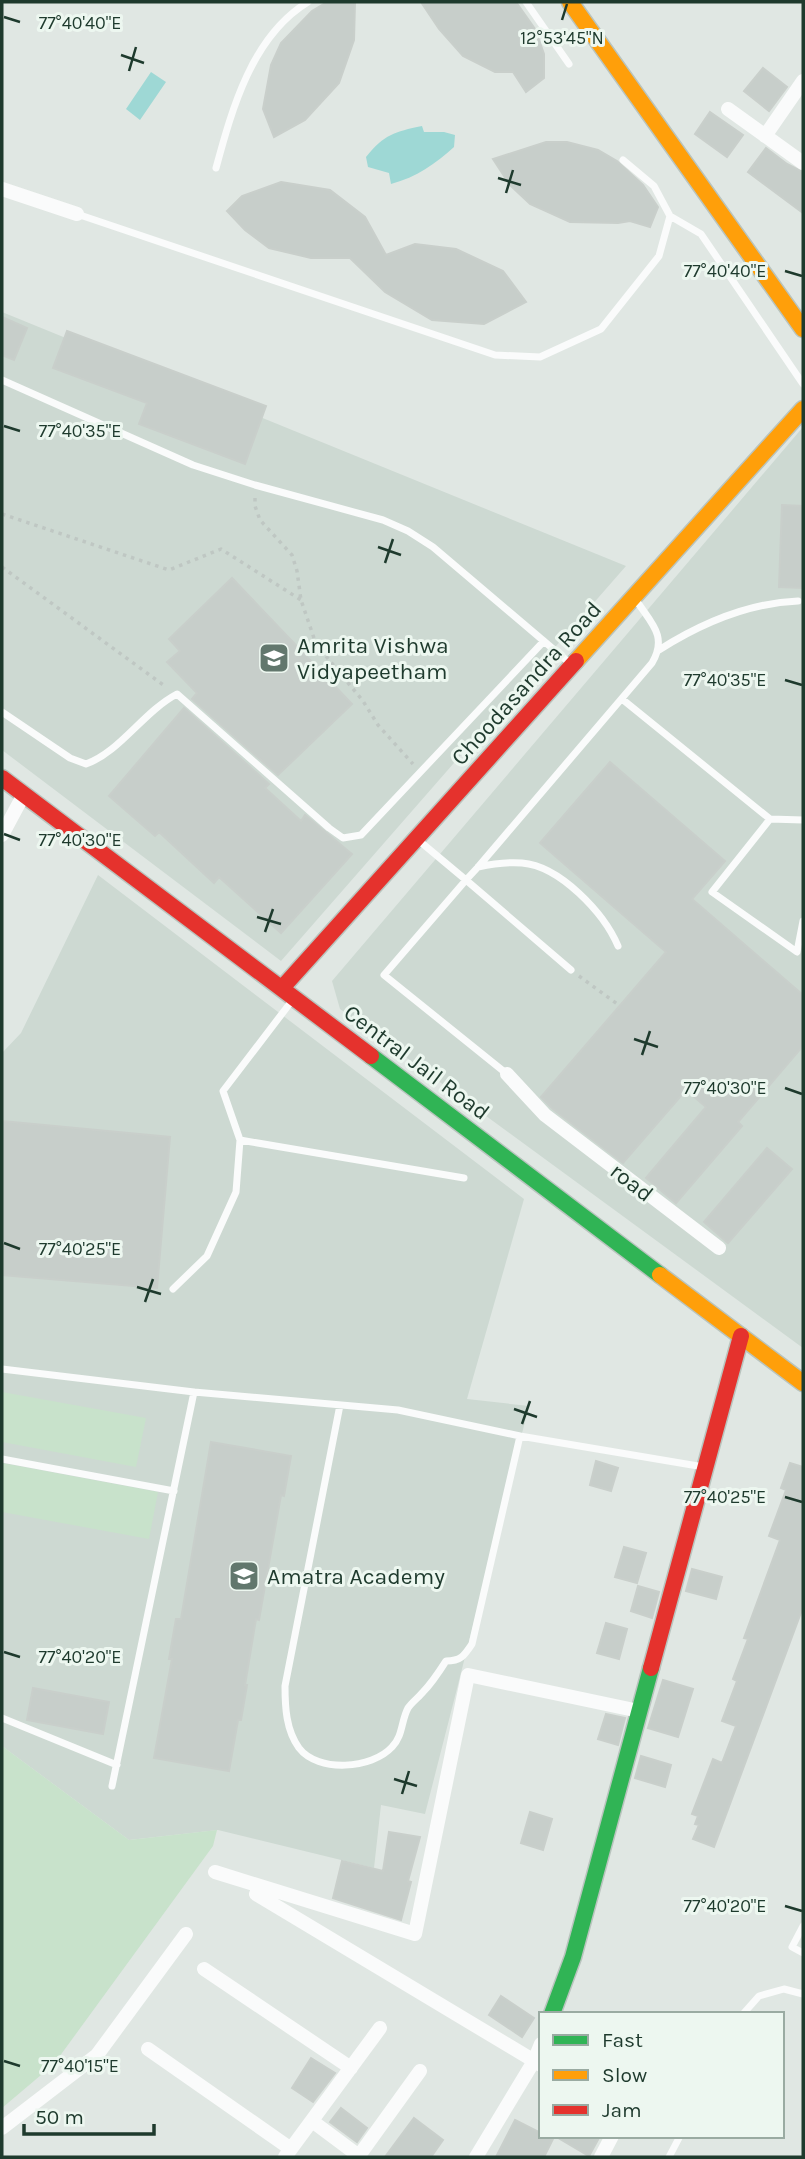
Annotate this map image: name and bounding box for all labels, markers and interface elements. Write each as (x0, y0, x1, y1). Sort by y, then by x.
text: 77°40'40"E (39, 12, 121, 34)
text: 12°53'45"N (520, 27, 604, 49)
text: 77°40'40"E (684, 260, 766, 282)
text: 77°40'35"E (39, 420, 121, 442)
street label: Choodasandra Road (446, 596, 607, 771)
place label: Amrita Vishwa Vidyapeetham (297, 632, 449, 685)
school or university icon: Amrita Vishwa Vidyapeetham (257, 641, 291, 675)
text: 77°40'35"E (684, 669, 766, 691)
text: 77°40'30"E (38, 829, 122, 851)
street label: Central Jail Road (339, 999, 495, 1126)
text: 77°40'30"E (683, 1077, 767, 1099)
street label: road (605, 1157, 659, 1208)
text: 77°40'25"E (39, 1238, 121, 1260)
text: 77°40'25"E (684, 1486, 766, 1508)
school or university icon: Amatra Academy (227, 1559, 261, 1593)
place label: Amatra Academy (267, 1563, 445, 1590)
text: 77°40'20"E (39, 1646, 121, 1668)
text: 77°40'20"E (684, 1895, 766, 1917)
legend (539, 2012, 784, 2138)
text: Fast (602, 2028, 643, 2052)
text: 77°40'15"E (41, 2055, 119, 2077)
text: Slow (602, 2063, 647, 2087)
scale bar (24, 2092, 154, 2136)
text: Jam (602, 2098, 642, 2122)
text: 50 m (35, 2105, 84, 2129)

